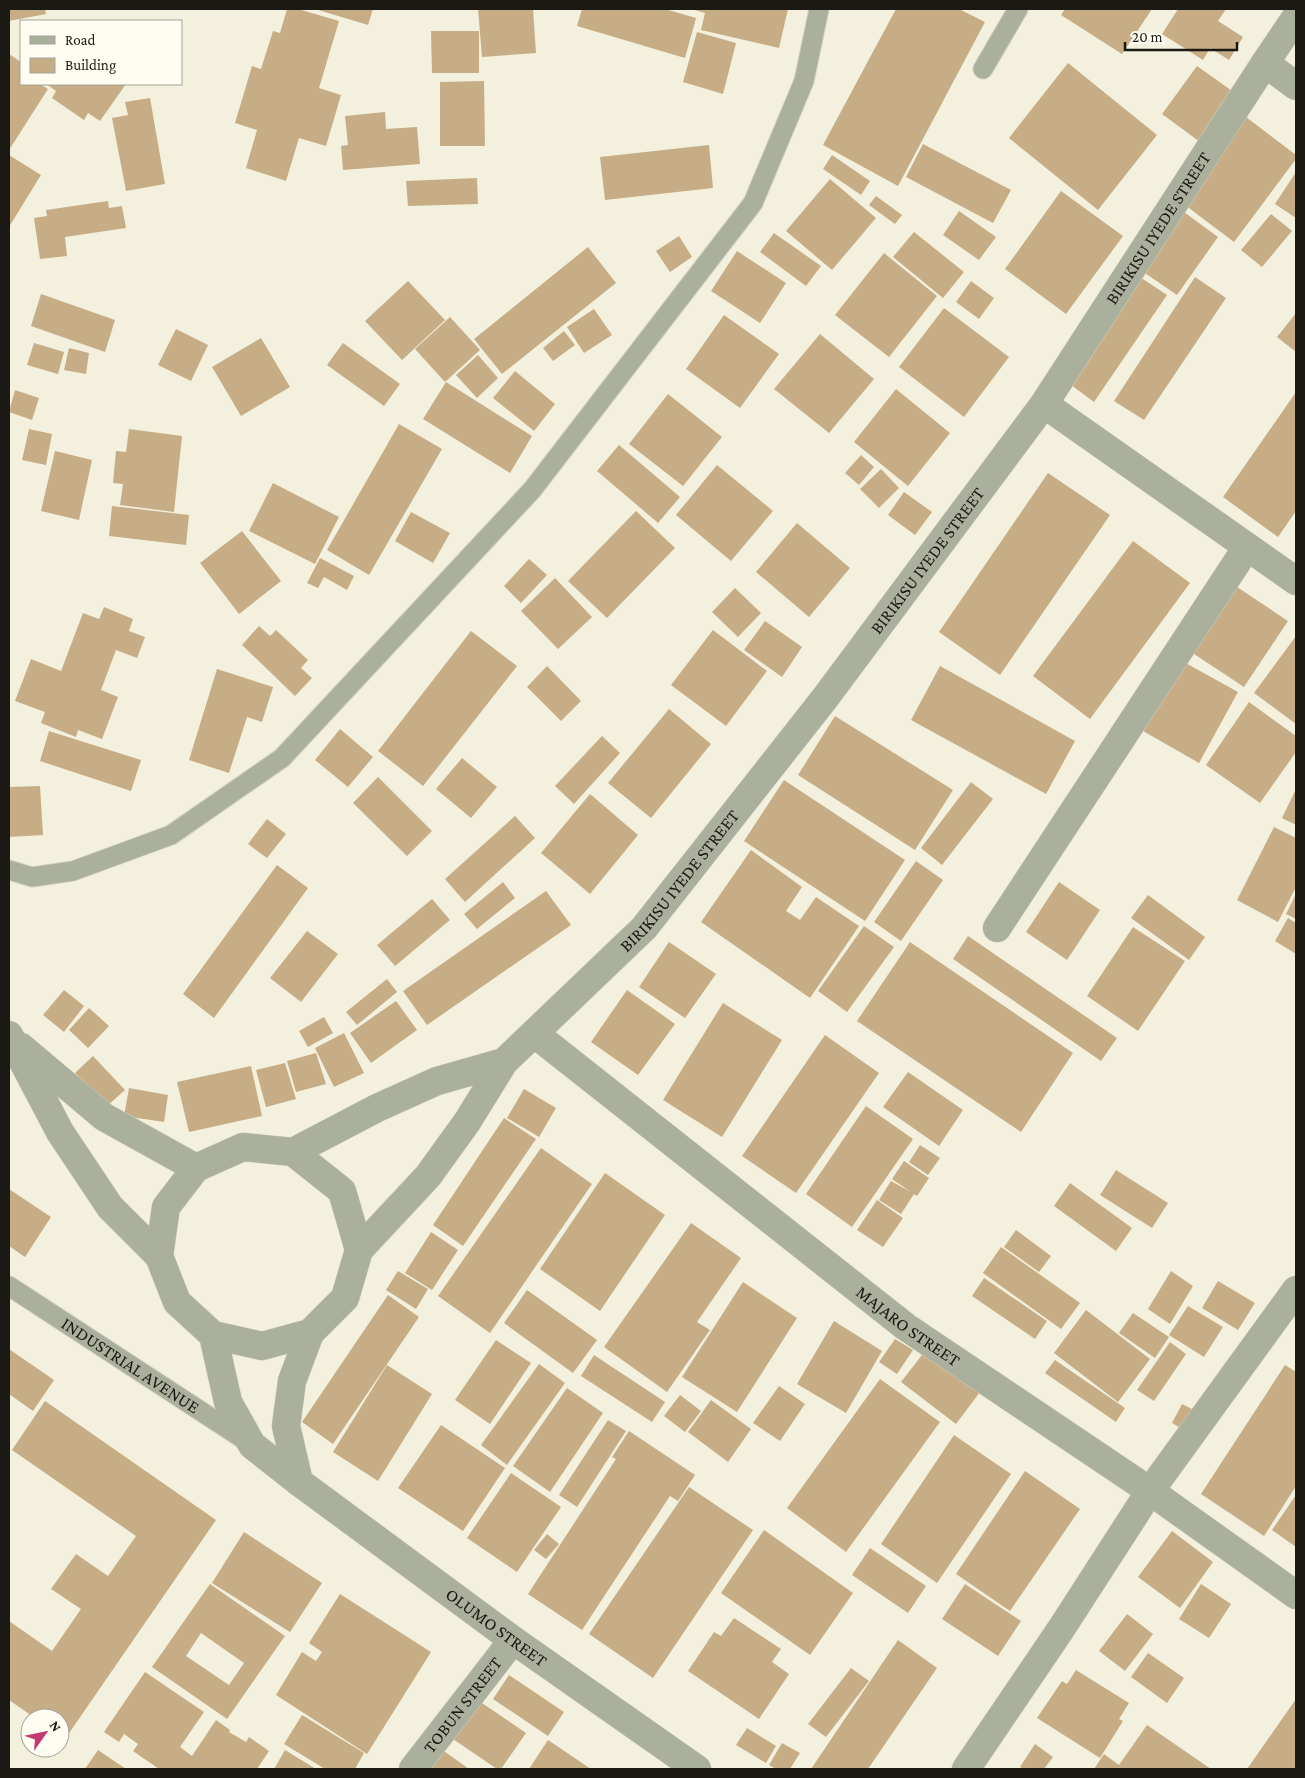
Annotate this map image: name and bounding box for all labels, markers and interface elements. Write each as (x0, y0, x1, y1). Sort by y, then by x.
legend (20, 20, 182, 85)
scale bar (1125, 20, 1238, 52)
text: 20 m (1132, 29, 1163, 45)
text: Road (65, 32, 96, 48)
text: Building (65, 57, 116, 74)
street label: BIRIKISU IYEDE STREET (1101, 148, 1215, 308)
street label: BIRIKISU IYEDE STREET (866, 483, 988, 638)
street label: BIRIKISU IYEDE STREET (616, 806, 743, 956)
street label: MAJARO STREET (852, 1282, 964, 1371)
street label: INDUSTRIAL AVENUE (58, 1313, 203, 1418)
street label: OLUMO STREET (442, 1584, 551, 1671)
street label: TOBUN STREET (419, 1653, 506, 1757)
north arrow (20, 1708, 70, 1758)
text: N (47, 1718, 65, 1735)

